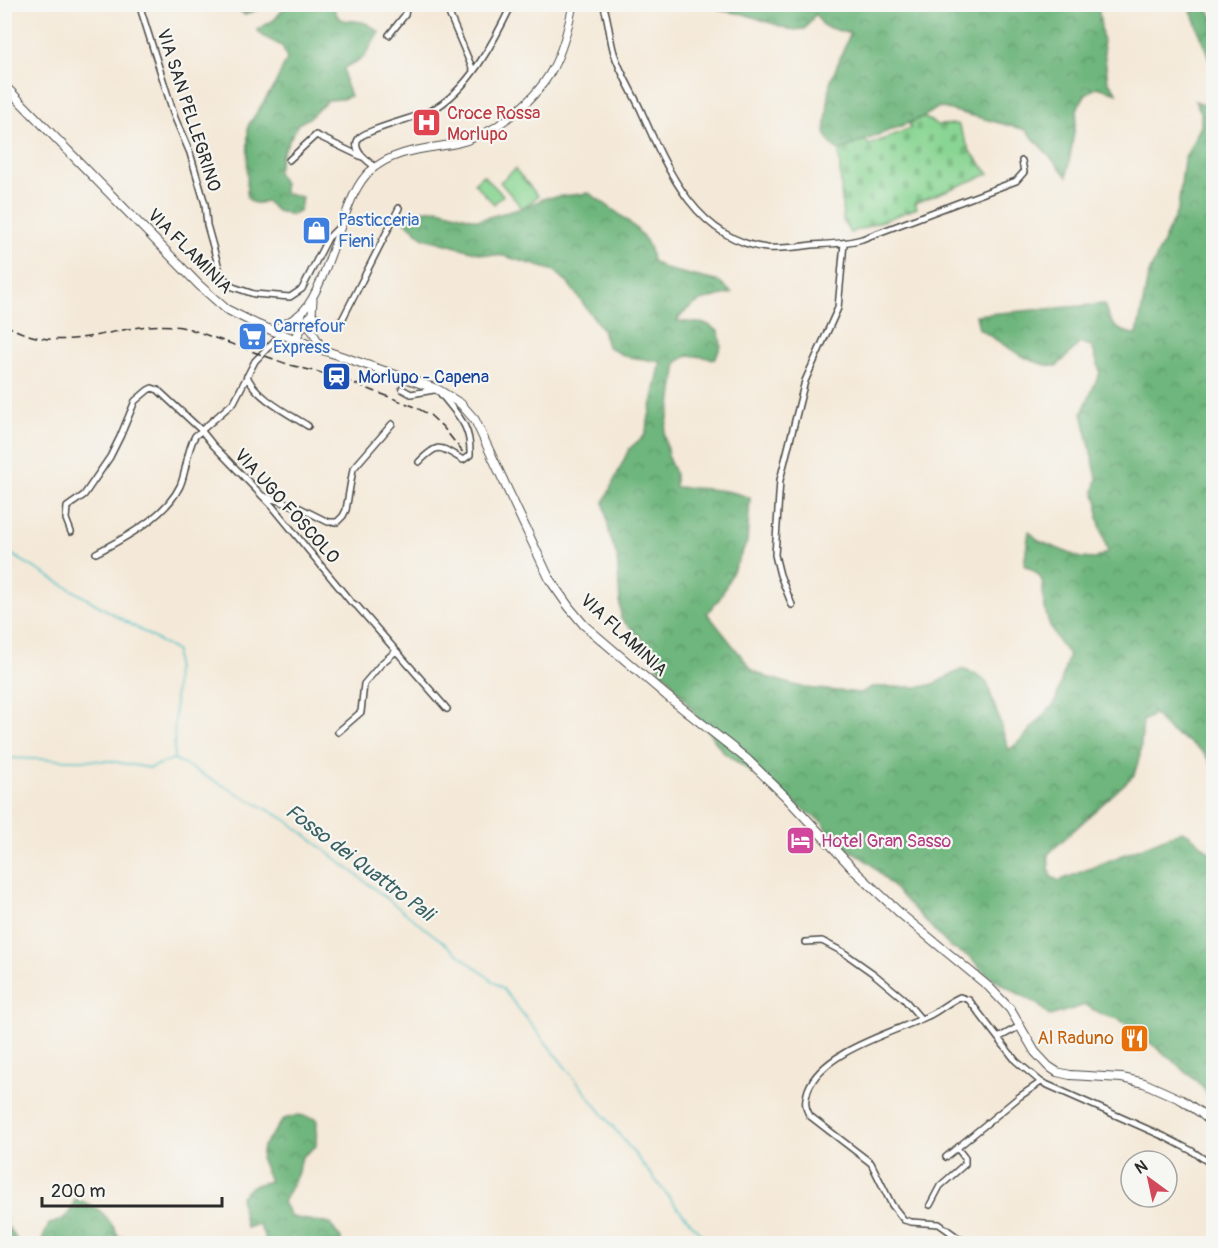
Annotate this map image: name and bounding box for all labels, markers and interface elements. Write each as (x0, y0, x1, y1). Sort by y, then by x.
street label: VIA SAN PELLEGRINO (151, 26, 226, 194)
place label: Croce Rossa Morlupo (447, 102, 540, 146)
hospital icon: Croce Rossa Morlupo (410, 107, 442, 139)
street label: VIA FLAMINIA (142, 204, 237, 299)
place label: Pasticceria Fieni (338, 209, 419, 253)
shop icon: Pasticceria Fieni (301, 214, 333, 246)
place label: Carrefour Express (273, 315, 346, 359)
supermarket icon: Carrefour Express (236, 320, 268, 352)
station icon: Morlupo - Capena (321, 361, 353, 393)
place label: Morlupo - Capena (358, 366, 489, 389)
street label: VIA UGO FOSCOLO (229, 444, 344, 569)
street label: VIA FLAMINIA (575, 589, 672, 682)
water label: Fosso dei Quattro Pali (281, 798, 442, 928)
hotel icon: Hotel Gran Sasso (784, 825, 816, 857)
place label: Hotel Gran Sasso (821, 830, 952, 853)
restaurant icon: Al Raduno (1119, 1022, 1151, 1054)
place label: Al Raduno (1037, 1027, 1114, 1050)
north arrow (1119, 1149, 1179, 1209)
text: N (1131, 1156, 1152, 1179)
scale bar (42, 1170, 222, 1208)
text: 200 m (51, 1180, 106, 1203)

